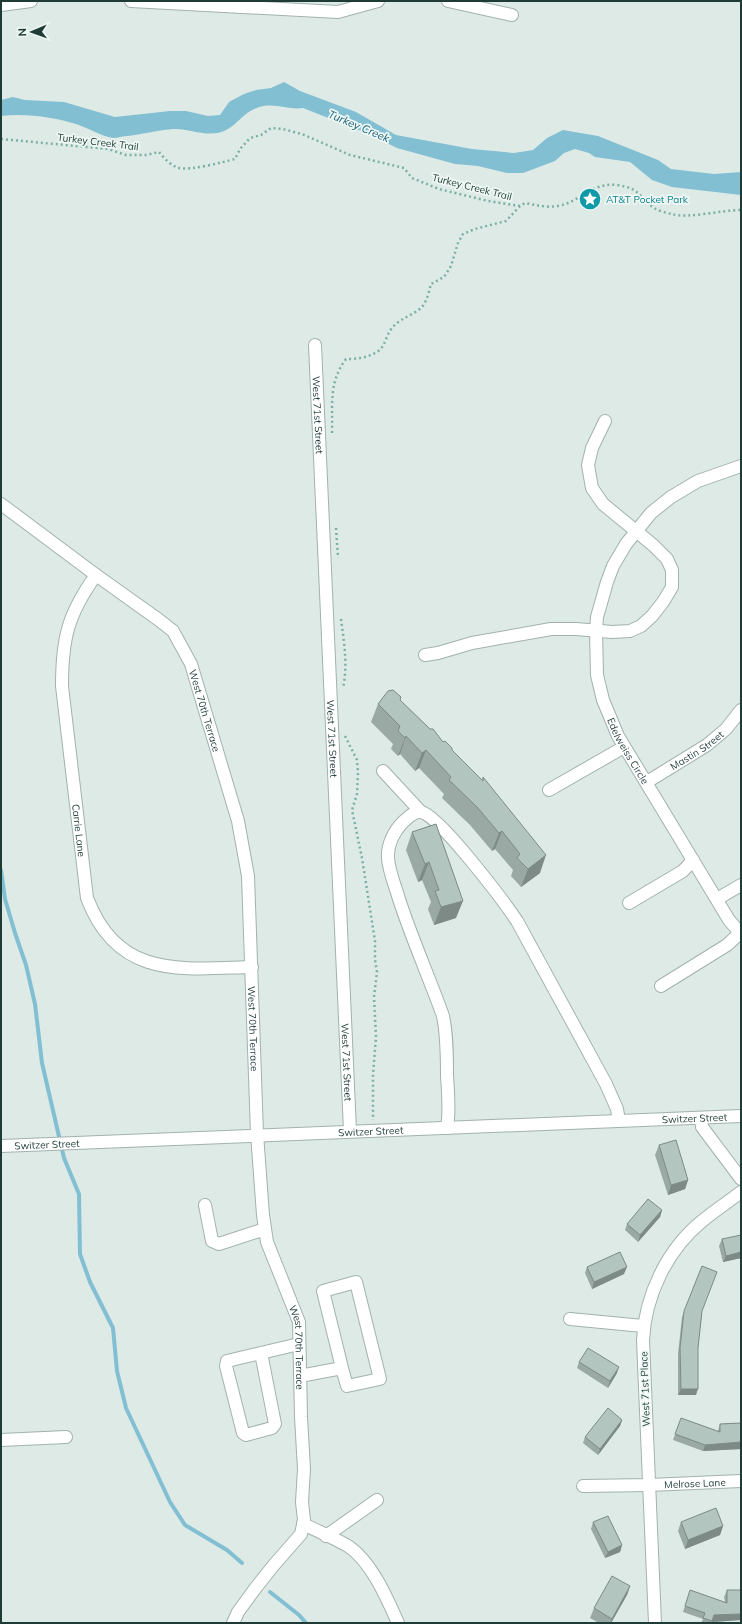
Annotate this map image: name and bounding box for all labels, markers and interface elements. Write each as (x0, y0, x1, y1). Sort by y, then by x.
north arrow (12, 12, 52, 52)
text: N (15, 28, 29, 37)
water label: Turkey Creek (326, 107, 392, 145)
street label: Turkey Creek Trail (57, 131, 139, 153)
street label: Turkey Creek Trail (431, 171, 513, 203)
place icon: AT&T Pocket Park (577, 186, 603, 212)
place label: AT&T Pocket Park (606, 193, 689, 206)
street label: West 71st Street (310, 376, 326, 455)
street label: West 70th Terrace (186, 668, 223, 753)
street label: West 71st Street (324, 699, 341, 778)
street label: Edelweiss Circle (605, 716, 652, 786)
street label: Mastin Street (668, 727, 726, 773)
street label: Carrie Lane (69, 803, 89, 858)
street label: West 70th Terrace (245, 986, 261, 1072)
street label: West 71st Street (339, 1023, 355, 1102)
street label: Switzer Street (662, 1110, 728, 1126)
street label: Switzer Street (338, 1123, 404, 1139)
street label: Switzer Street (14, 1136, 80, 1152)
street label: West 70th Terrace (286, 1303, 307, 1390)
street label: West 71st Place (637, 1351, 653, 1427)
street label: Melrose Lane (664, 1475, 726, 1491)

